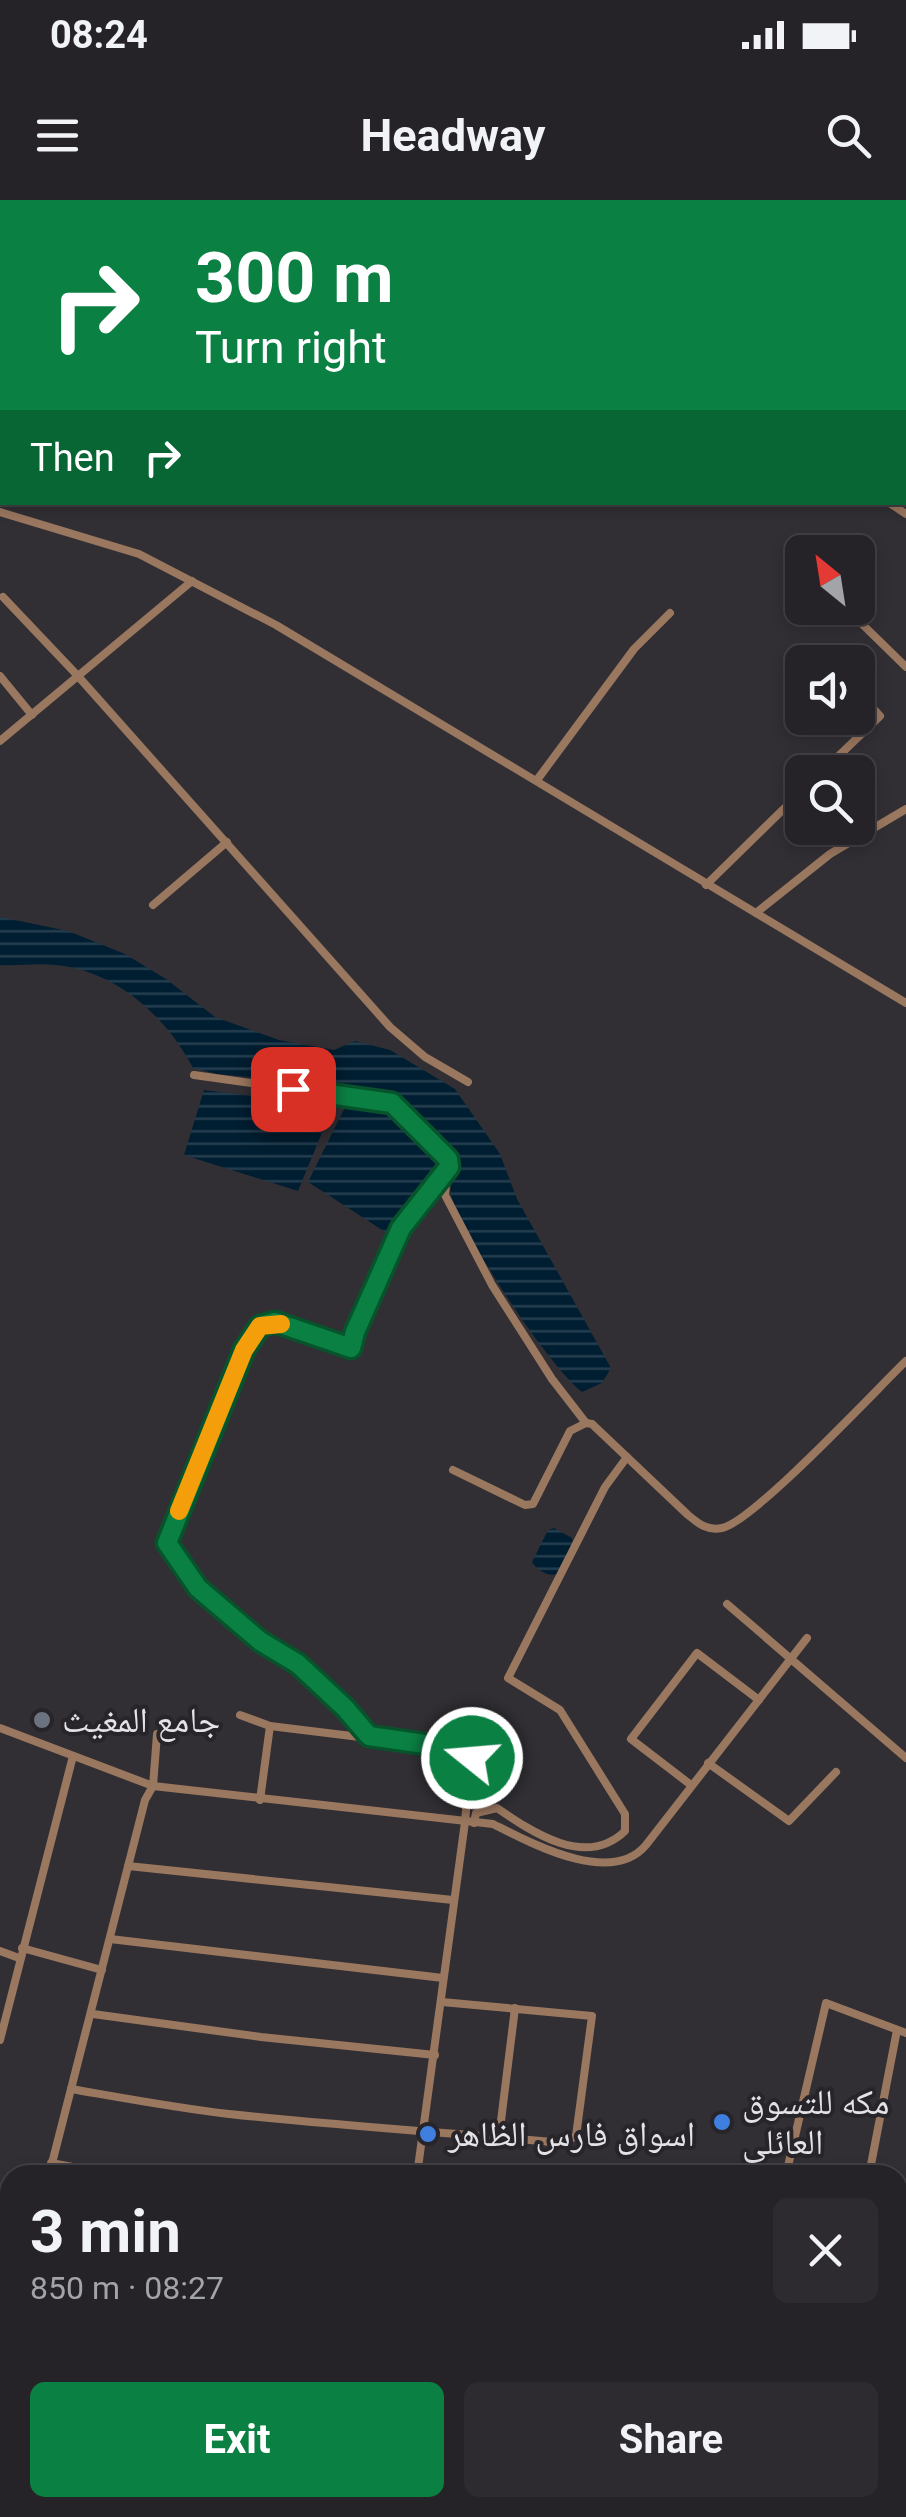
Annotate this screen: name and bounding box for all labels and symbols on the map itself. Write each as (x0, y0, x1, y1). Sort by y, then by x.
north arrow (785, 535, 875, 625)
pin (251, 1047, 336, 1132)
place label: جامع المغيث (62, 1700, 220, 1742)
position arrow (420, 1706, 524, 1810)
marker: جامع المغيث (31, 1709, 53, 1731)
place label: مكه للتسوق العائلي (742, 2082, 889, 2170)
marker: مكه للتسوق العائلي (711, 2111, 733, 2133)
place label: اسواق فارس الظاهر (447, 2114, 695, 2155)
marker: اسواق فارس الظاهر (417, 2123, 439, 2145)

